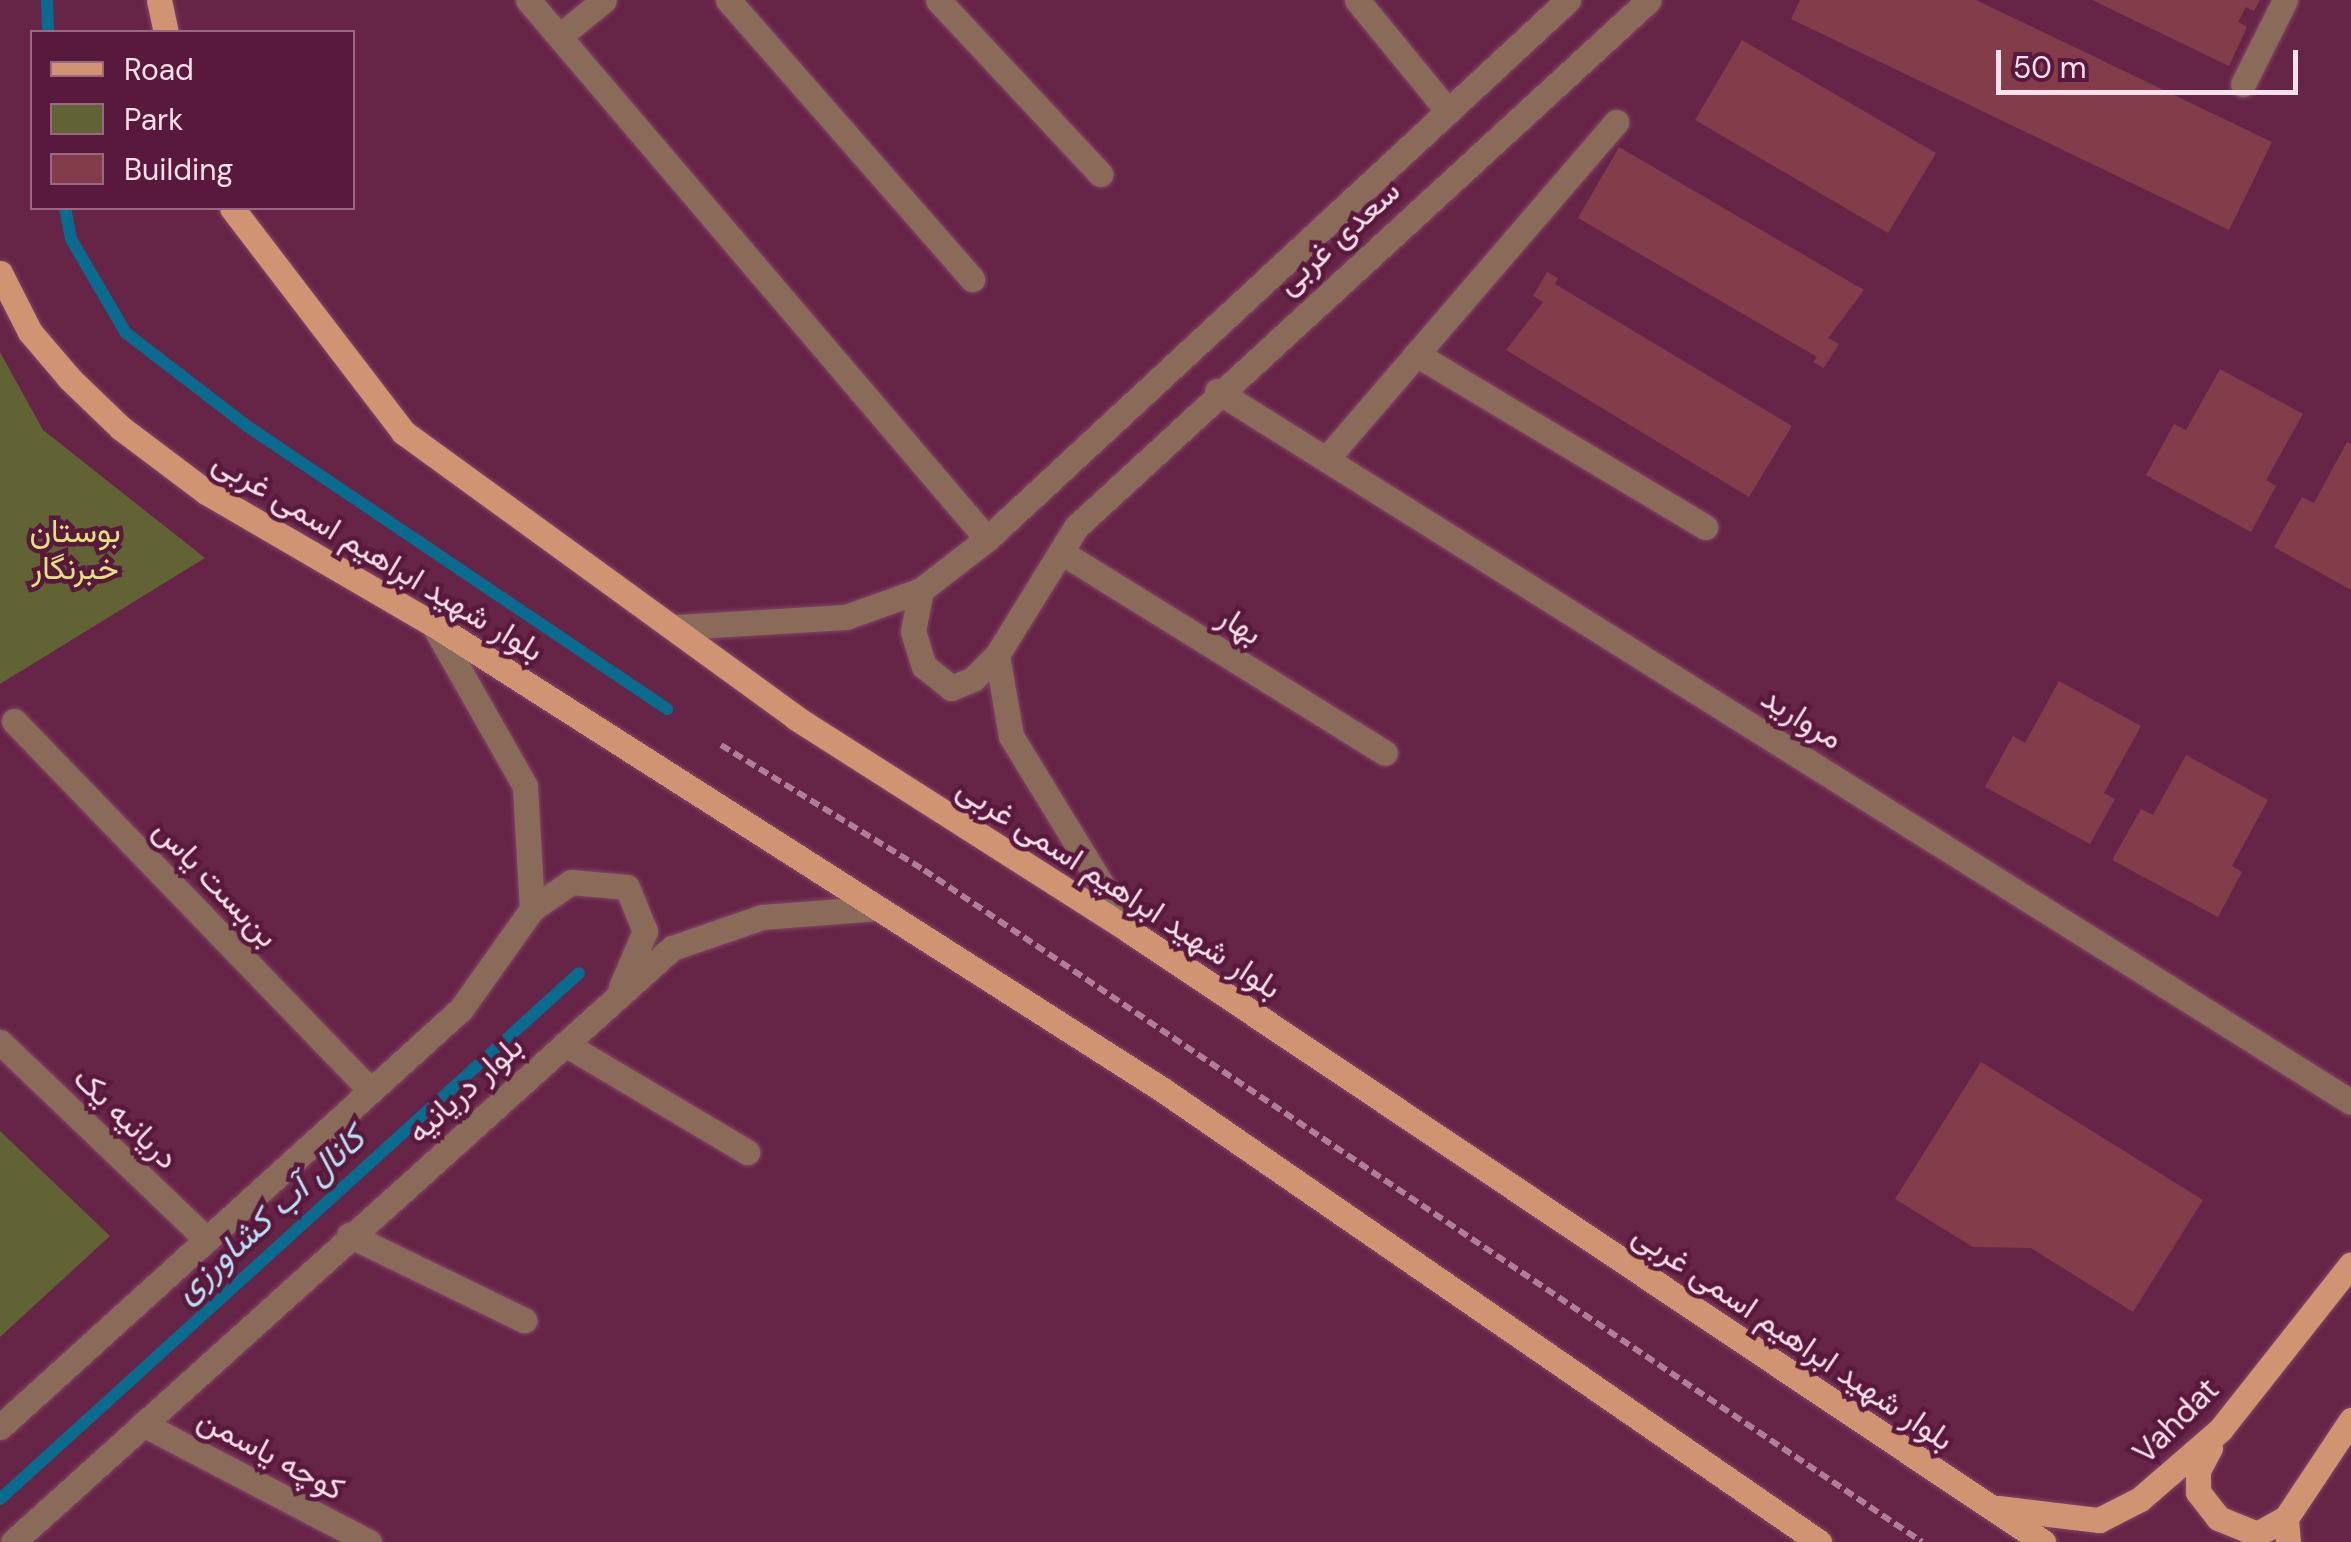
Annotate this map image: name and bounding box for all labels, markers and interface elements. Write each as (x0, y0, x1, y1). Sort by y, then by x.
legend (30, 30, 355, 210)
scale bar (2001, 30, 2304, 92)
text: 50 m (2013, 48, 2087, 87)
text: Road (124, 50, 194, 89)
text: Park (124, 100, 183, 139)
text: Building (124, 150, 233, 189)
street label: سعدی غربی (1268, 172, 1408, 302)
street label: بلوار شهید ابراهیم اسمی غربی (206, 442, 550, 670)
park label: بوستان خبرنگار (29, 513, 121, 588)
street label: بهار (1211, 597, 1269, 653)
street label: مروارید (1754, 678, 1850, 758)
street label: بلوار شهید ابراهیم اسمی غربی (950, 769, 1288, 1007)
street label: بن‌بست یاس (145, 811, 287, 955)
street label: بلوار دریانیه (399, 1027, 531, 1151)
street label: دریانیه یک (66, 1059, 186, 1177)
water label: کانال آب کشاورزی (165, 1117, 373, 1311)
street label: بلوار شهید ابراهیم اسمی غربی (1625, 1215, 1961, 1459)
street label: Vahdat (2125, 1370, 2227, 1472)
street label: کوچه یاسمن (191, 1399, 351, 1509)

